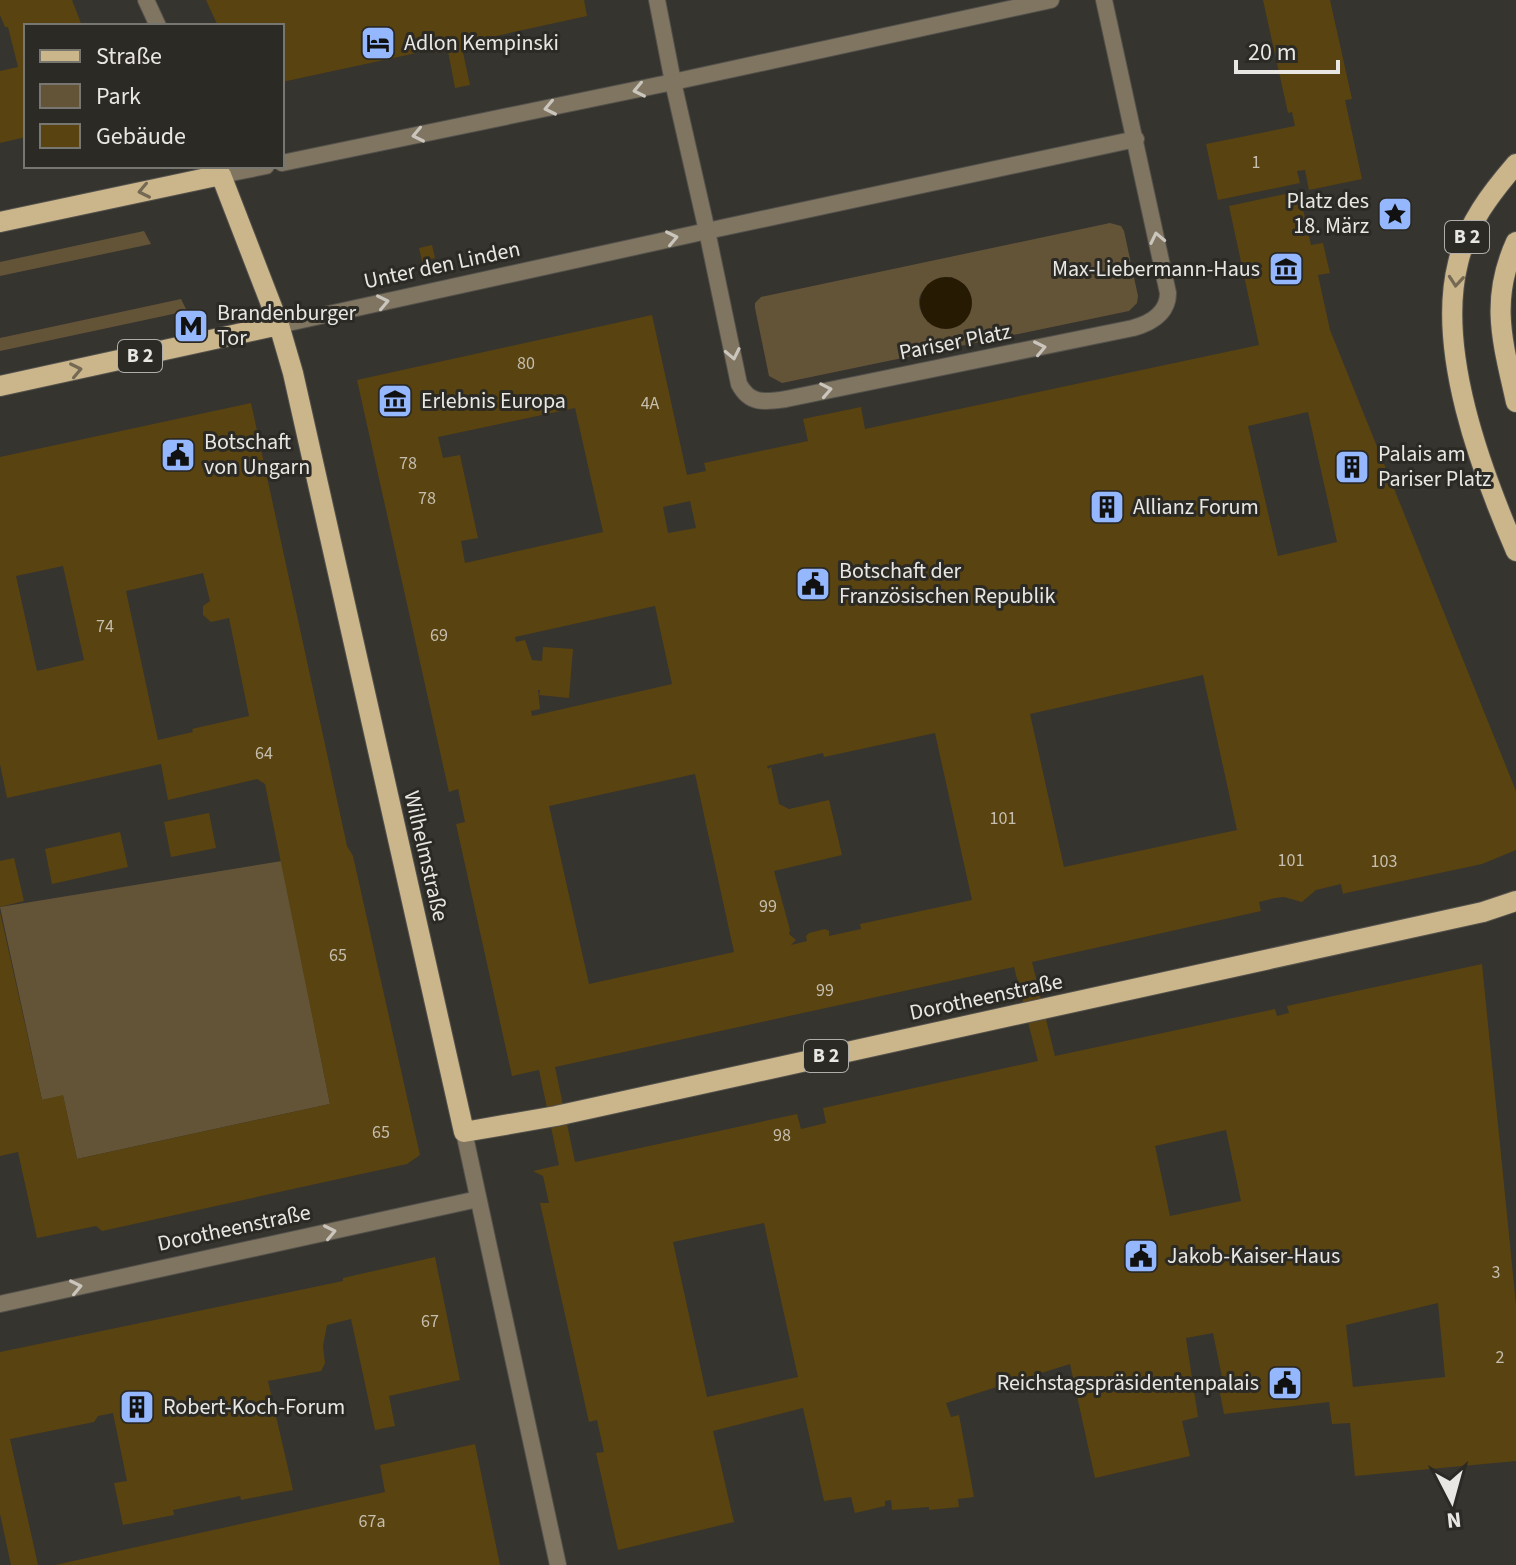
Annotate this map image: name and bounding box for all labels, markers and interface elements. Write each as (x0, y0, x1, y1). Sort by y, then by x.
legend (24, 24, 284, 168)
hotel icon: Adlon Kempinski (359, 24, 397, 62)
scale bar (1236, 24, 1338, 74)
place label: Adlon Kempinski (404, 27, 559, 59)
text: 20 m (1248, 35, 1297, 70)
text: Straße (96, 39, 162, 74)
text: Park (96, 79, 141, 114)
one-way arrow (632, 81, 646, 98)
one-way arrow (543, 99, 557, 116)
text: Gebäude (96, 119, 186, 154)
one-way arrow (412, 126, 426, 143)
house number: 1 (1252, 150, 1260, 175)
one-way arrow (138, 182, 152, 199)
place label: Platz des 18. März (1287, 185, 1369, 242)
place icon: Platz des 18. März (1376, 195, 1414, 233)
road number: B 2 (1445, 221, 1489, 253)
one-way arrow (665, 230, 679, 247)
one-way arrow (1149, 232, 1166, 245)
street label: Unter den Linden (361, 233, 523, 297)
museum icon: Max-Liebermann-Haus (1267, 250, 1305, 288)
place label: Max-Liebermann-Haus (1052, 253, 1260, 285)
one-way arrow (1448, 275, 1465, 288)
one-way arrow (375, 294, 389, 311)
place label: Brandenburger Tor (217, 297, 357, 354)
metro station icon: Brandenburger Tor (172, 307, 210, 345)
street label: Pariser Platz (896, 315, 1014, 369)
road number: B 2 (118, 340, 162, 372)
one-way arrow (1032, 340, 1046, 357)
one-way arrow (724, 347, 741, 361)
house number: 80 (517, 351, 535, 376)
one-way arrow (69, 362, 83, 379)
museum icon: Erlebnis Europa (376, 382, 414, 420)
one-way arrow (819, 383, 832, 400)
place label: Erlebnis Europa (421, 385, 566, 417)
house number: 4A (641, 391, 660, 416)
place label: Botschaft von Ungarn (204, 426, 310, 483)
public building icon: Botschaft von Ungarn (159, 436, 197, 474)
place label: Palais am Pariser Platz (1378, 438, 1491, 495)
building icon: Palais am Pariser Platz (1333, 448, 1371, 486)
house number: 78 (399, 451, 417, 476)
house number: 78 (418, 486, 436, 511)
building icon: Allianz Forum (1088, 488, 1126, 526)
place label: Allianz Forum (1133, 491, 1259, 523)
place label: Botschaft der Französischen Republik (839, 555, 1055, 612)
public building icon: Botschaft der Französischen Republik (794, 565, 832, 603)
house number: 74 (96, 614, 114, 639)
house number: 69 (430, 623, 448, 648)
house number: 64 (255, 741, 273, 766)
street label: Wilhelmstraße (395, 788, 457, 924)
house number: 101 (990, 806, 1016, 831)
house number: 101 (1278, 848, 1304, 873)
house number: 103 (1371, 849, 1397, 874)
house number: 99 (759, 894, 777, 919)
house number: 65 (329, 943, 347, 968)
street label: Dorotheenstraße (907, 965, 1066, 1029)
house number: 99 (816, 978, 834, 1003)
road number: B 2 (804, 1040, 848, 1072)
house number: 65 (372, 1120, 390, 1145)
house number: 98 (773, 1123, 791, 1148)
street label: Dorotheenstraße (155, 1196, 314, 1260)
one-way arrow (323, 1224, 337, 1241)
public building icon: Jakob-Kaiser-Haus (1122, 1237, 1160, 1275)
place label: Jakob-Kaiser-Haus (1167, 1240, 1340, 1272)
house number: 3 (1492, 1260, 1501, 1285)
one-way arrow (69, 1279, 83, 1296)
house number: 67 (421, 1309, 439, 1334)
house number: 2 (1496, 1345, 1505, 1370)
public building icon: Reichstagspräsidentenpalais (1266, 1364, 1304, 1402)
place label: Reichstagspräsidentenpalais (997, 1367, 1259, 1399)
building icon: Robert-Koch-Forum (118, 1388, 156, 1426)
place label: Robert-Koch-Forum (163, 1391, 345, 1423)
north arrow (1412, 1461, 1492, 1541)
text: N (1445, 1503, 1463, 1537)
house number: 67a (359, 1509, 385, 1534)

